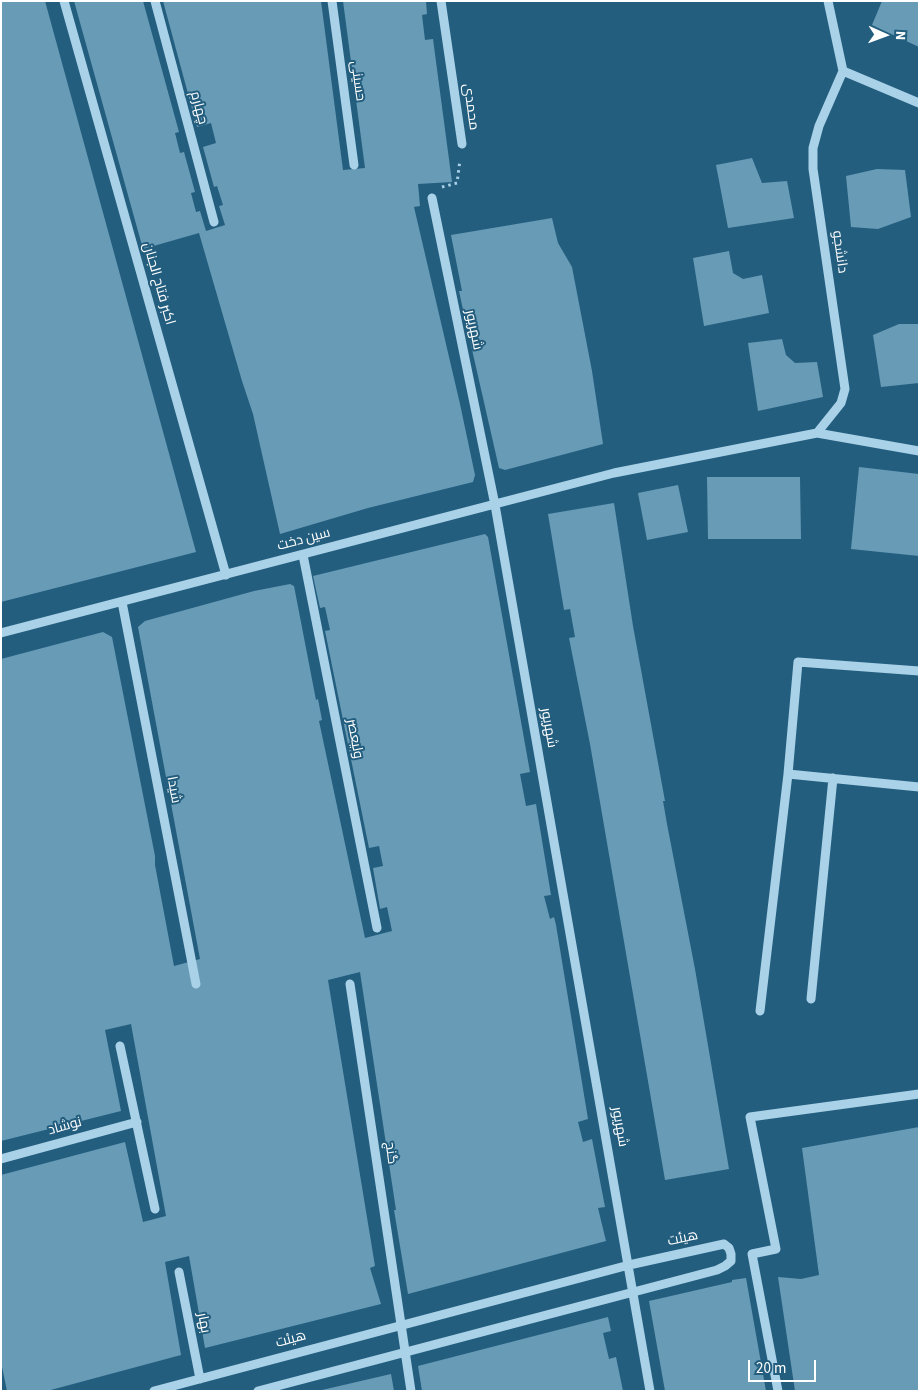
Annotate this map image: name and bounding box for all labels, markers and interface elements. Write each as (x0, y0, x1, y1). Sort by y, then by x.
north arrow (860, 10, 910, 60)
text: N (890, 31, 910, 41)
street label: حسینی (346, 60, 368, 102)
street label: محمدی (458, 83, 482, 131)
street label: چهارم (186, 90, 210, 126)
street label: دانشجو (828, 230, 850, 274)
street label: اکبر فتاح الجنان (138, 241, 178, 327)
street label: شهریور (461, 308, 485, 352)
street label: سین دخت (276, 525, 332, 555)
street label: شهریور (536, 707, 560, 749)
street label: ولیعصر (342, 718, 366, 760)
street label: شیدا (162, 775, 184, 805)
street label: شهریور (607, 1106, 631, 1148)
street label: نوشاد (46, 1114, 84, 1140)
street label: گنج (380, 1141, 400, 1165)
street label: هیئت (666, 1228, 700, 1250)
street label: بهار (193, 1311, 213, 1335)
street label: هیئت (274, 1328, 308, 1352)
scale bar (750, 1350, 818, 1382)
text: 20 m (756, 1358, 786, 1379)

